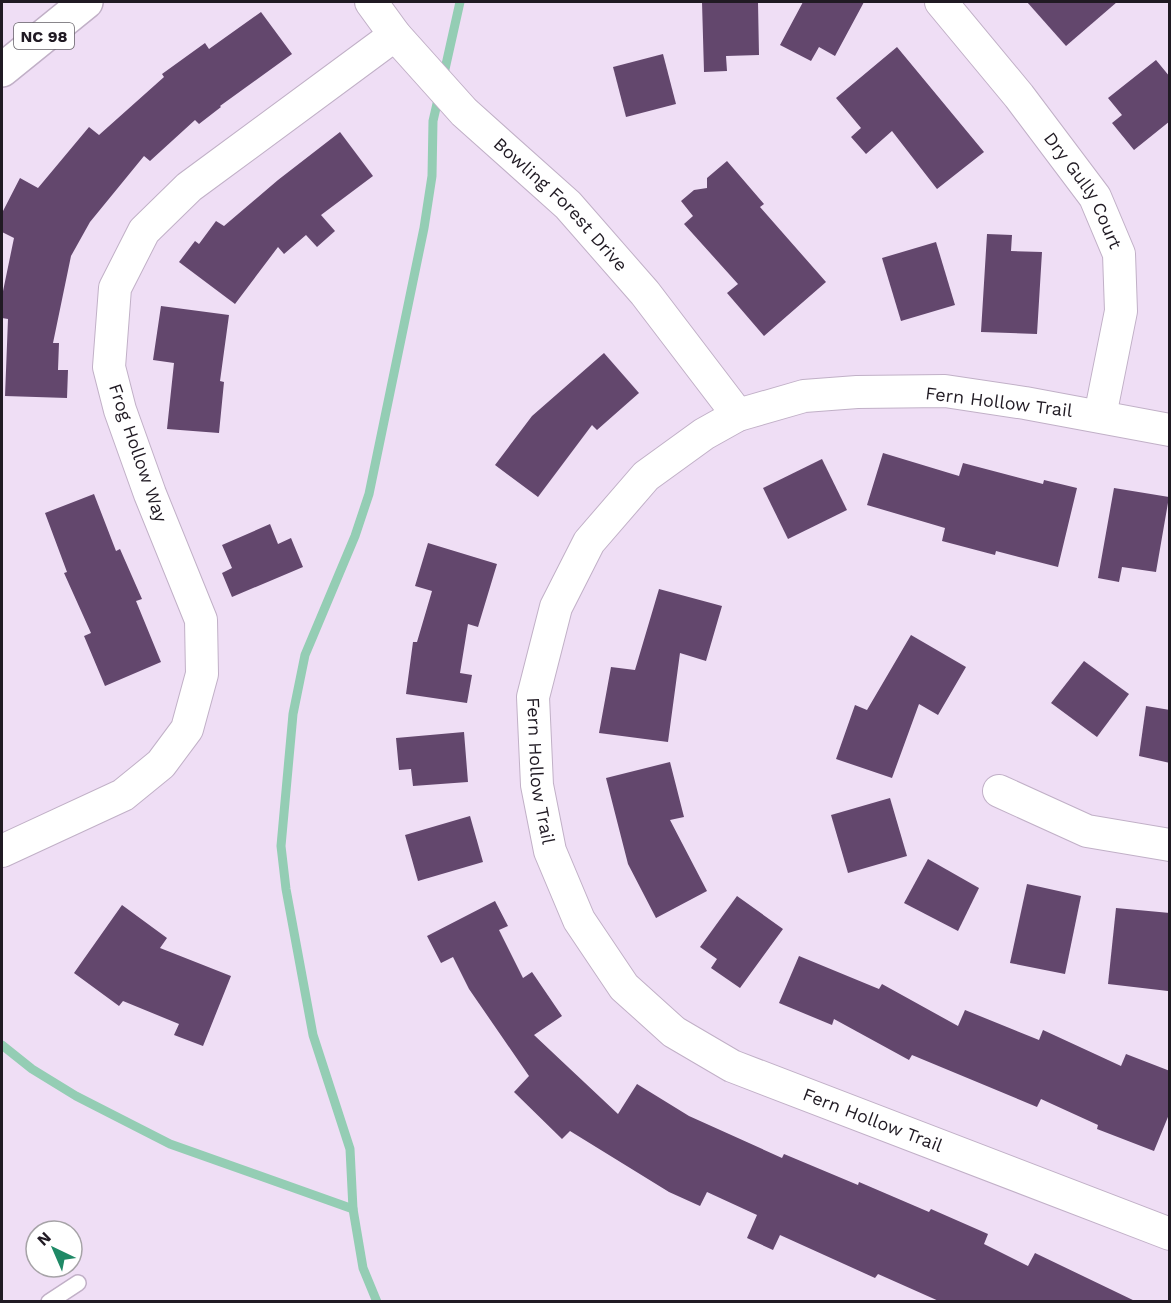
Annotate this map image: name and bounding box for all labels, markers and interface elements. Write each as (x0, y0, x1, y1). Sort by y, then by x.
road number: NC 98 (14, 23, 74, 49)
street label: Dry Gully Court (1040, 128, 1127, 252)
street label: Bowling Forest Drive (490, 133, 632, 275)
street label: Frog Hollow Way (105, 381, 172, 526)
street label: Fern Hollow Trail (924, 382, 1074, 421)
street label: Fern Hollow Trail (523, 697, 560, 846)
street label: Fern Hollow Trail (800, 1083, 946, 1156)
north arrow (24, 1219, 84, 1279)
text: N (33, 1228, 55, 1250)

